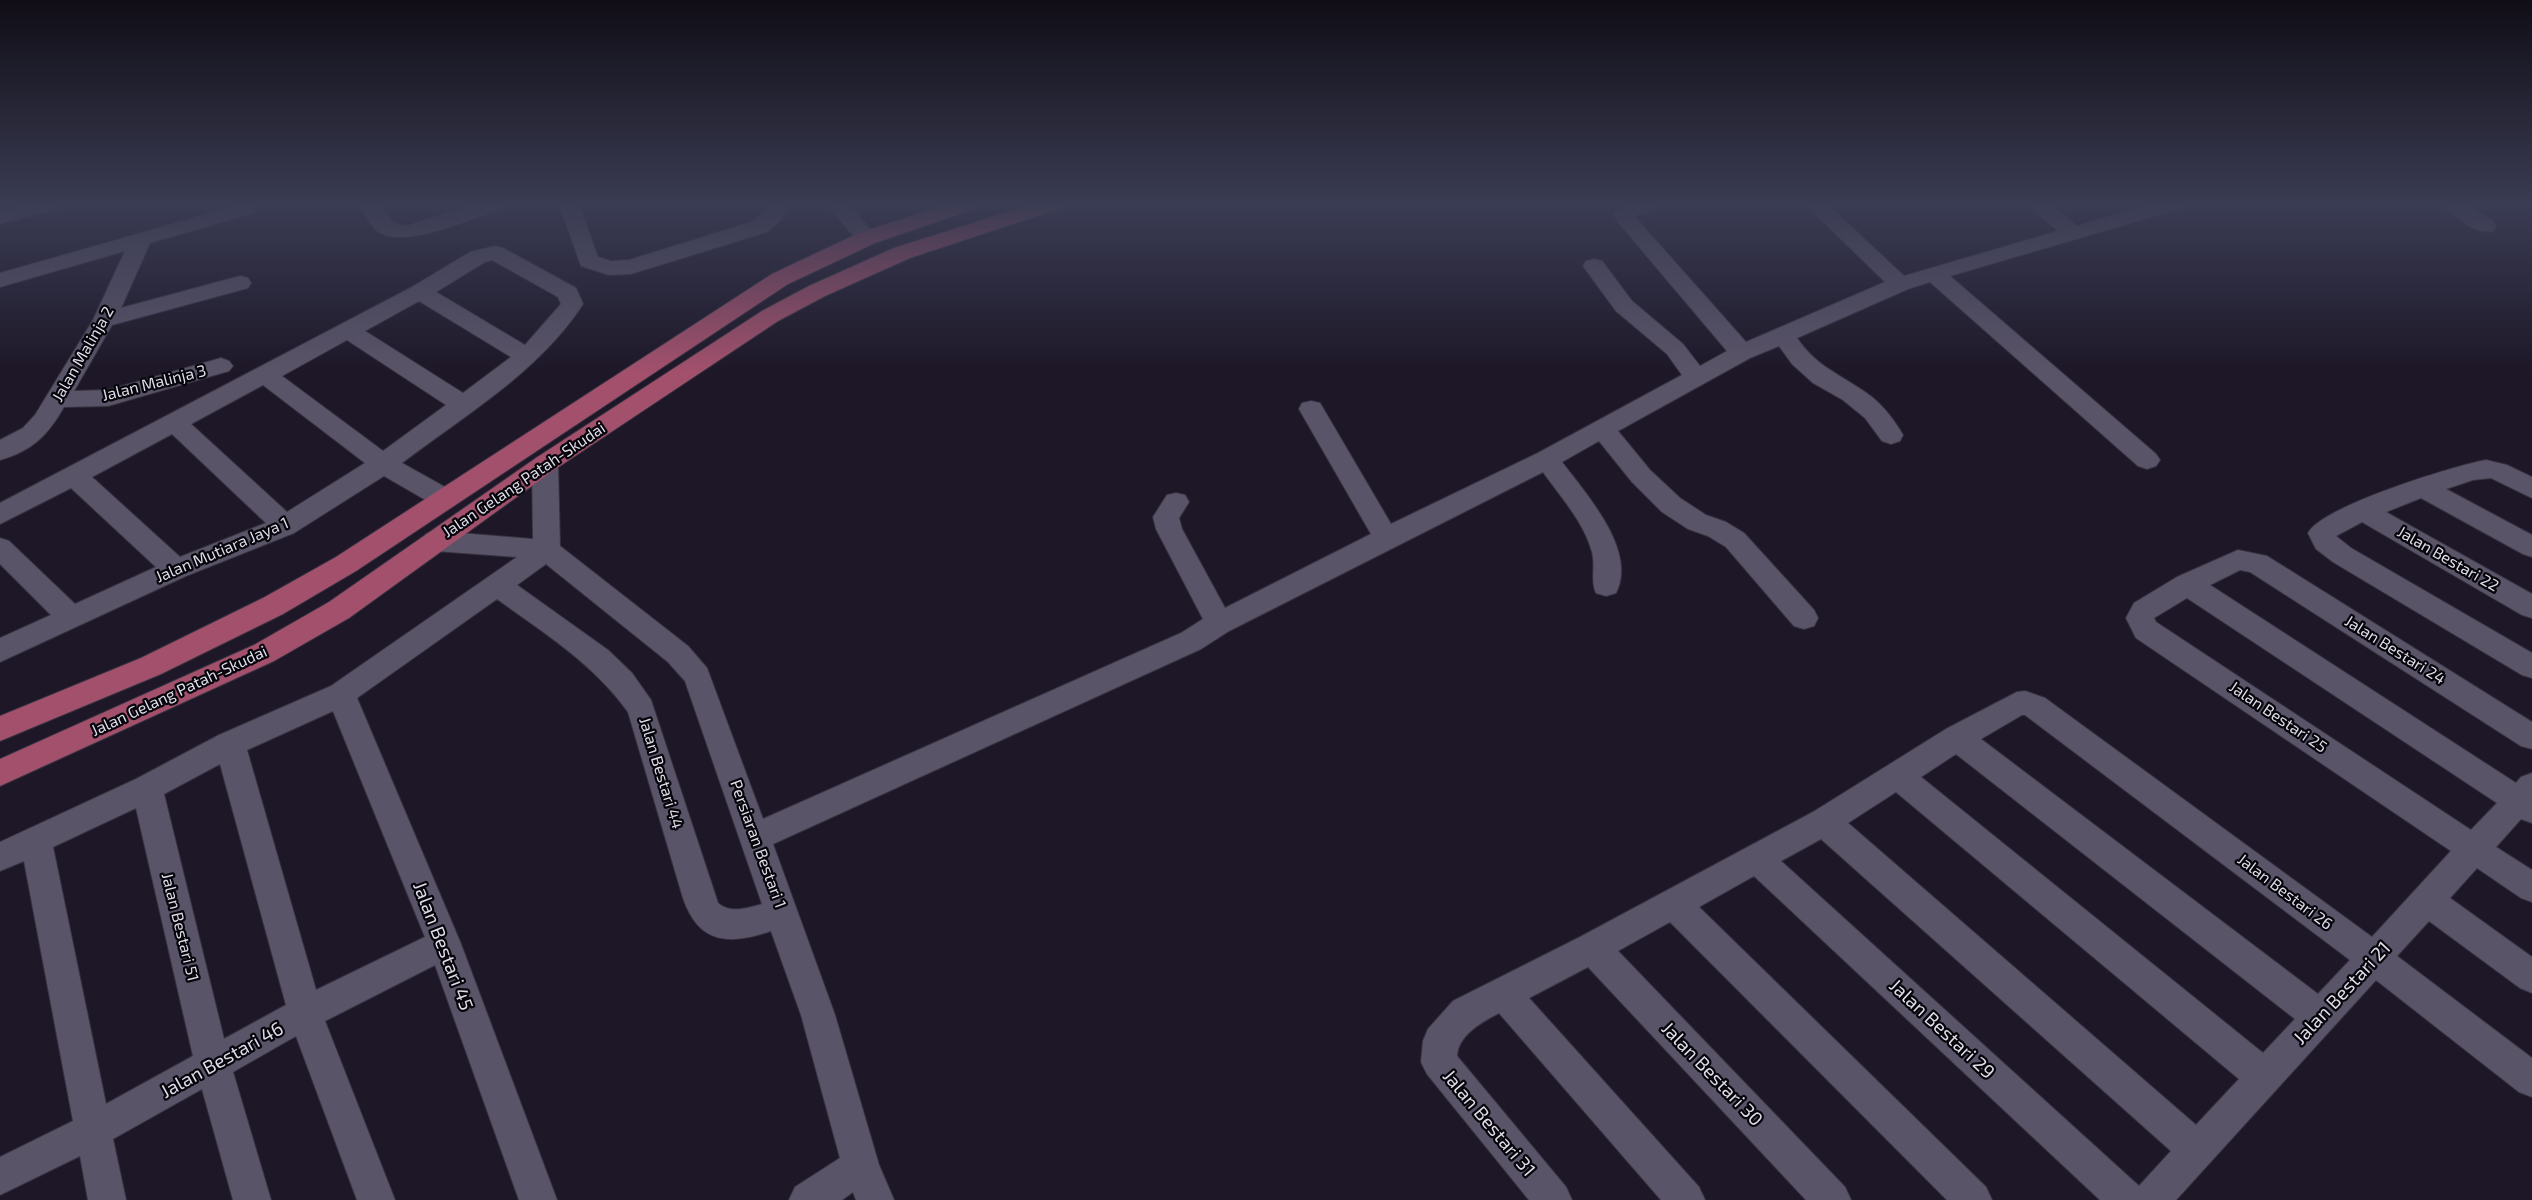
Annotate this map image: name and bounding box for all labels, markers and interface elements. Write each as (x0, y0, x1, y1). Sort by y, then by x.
street label: Jalan Malinja 2 (48, 303, 118, 405)
street label: Jalan Malinja 3 (100, 361, 208, 405)
street label: Jalan Gelang Patah-Skudai (439, 418, 609, 542)
street label: Jalan Mutiara Jaya 1 (153, 513, 291, 587)
street label: Jalan Bestari 22 (2394, 522, 2502, 596)
street label: Jalan Bestari 24 (2341, 611, 2449, 689)
street label: Jalan Gelang Patah-Skudai (88, 642, 270, 740)
street label: Jalan Bestari 25 (2226, 677, 2330, 757)
street label: Jalan Bestari 44 (635, 715, 687, 831)
street label: Persiaran Bestari 1 (726, 777, 790, 911)
street label: Jalan Bestari 26 (2234, 850, 2336, 934)
street label: Jalan Bestari 51 (157, 871, 203, 983)
street label: Jalan Bestari 45 (408, 878, 478, 1014)
street label: Jalan Bestari 21 (2289, 937, 2395, 1049)
street label: Jalan Bestari 29 (1885, 974, 1999, 1084)
street label: Jalan Bestari 46 (157, 1017, 287, 1103)
street label: Jalan Bestari 30 (1657, 1017, 1767, 1131)
street label: Jalan Bestari 31 (1438, 1065, 1540, 1181)

